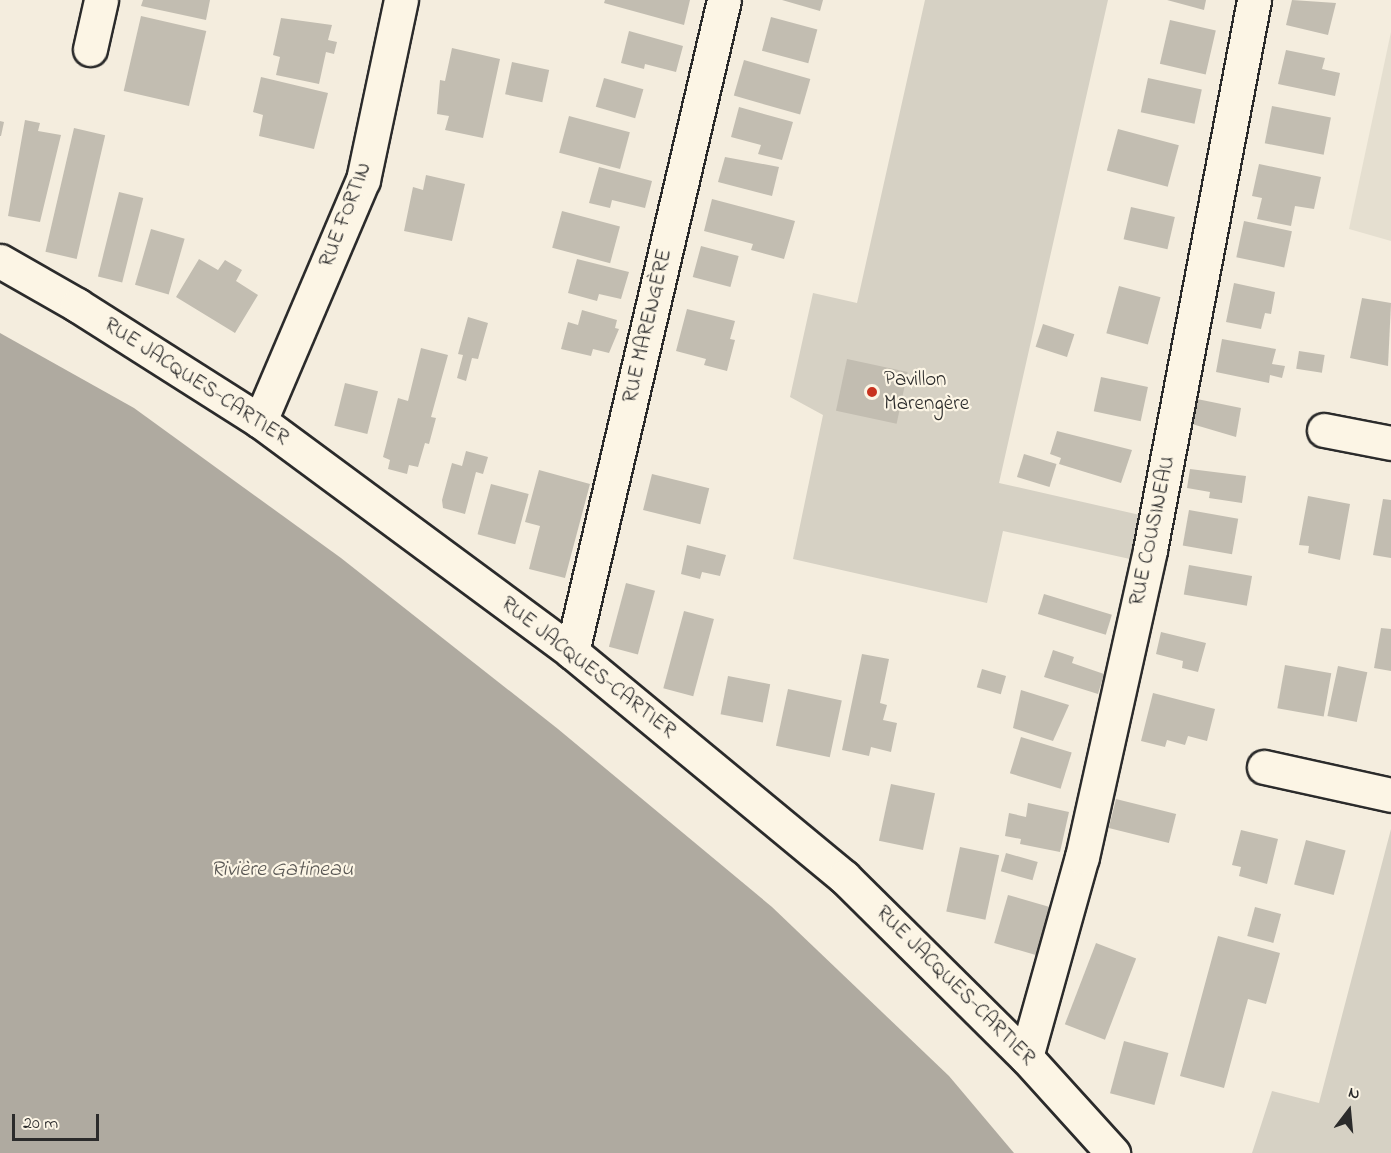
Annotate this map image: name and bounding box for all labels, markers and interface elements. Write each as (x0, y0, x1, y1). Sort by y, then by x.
street label: RUE FORTIN (315, 159, 377, 271)
street label: RUE MARENGÈRE (618, 247, 678, 405)
street label: RUE JACQUES-CARTIER (99, 313, 293, 451)
place label: Pavillon Marengère (884, 367, 969, 417)
marker: Pavillon Marengère (865, 385, 879, 399)
street label: RUE COUSINEAU (1125, 454, 1181, 608)
street label: RUE JACQUES-CARTIER (495, 592, 681, 744)
water label: Rivière Gatineau (211, 858, 353, 884)
street label: RUE JACQUES-CARTIER (870, 901, 1040, 1071)
north arrow (1319, 1081, 1379, 1141)
text: N (1345, 1081, 1362, 1107)
scale bar (15, 1102, 102, 1140)
text: 20 m (23, 1111, 58, 1137)

